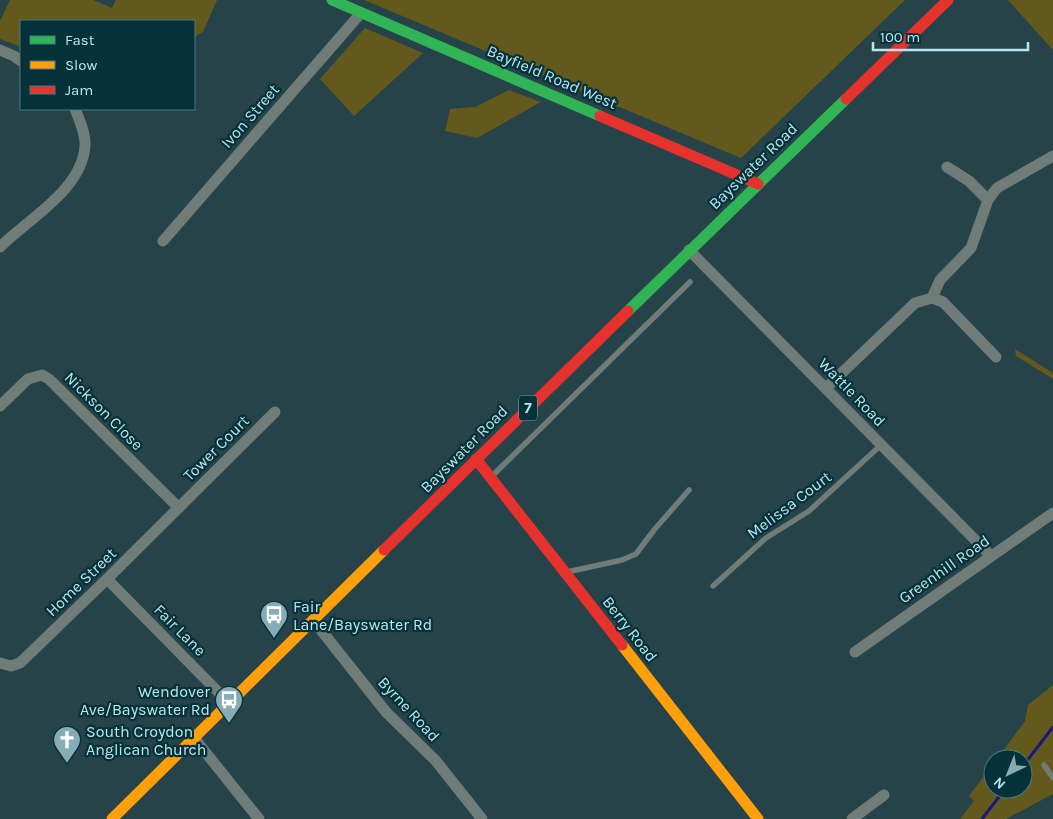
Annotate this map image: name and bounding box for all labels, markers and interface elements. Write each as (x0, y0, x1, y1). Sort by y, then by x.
legend (20, 20, 195, 110)
scale bar (873, 20, 1028, 52)
text: 100 m (880, 28, 920, 46)
text: Fast (65, 31, 95, 49)
street label: Bayfield Road West (484, 41, 620, 113)
text: Slow (65, 56, 97, 74)
street label: Ivon Street (217, 80, 283, 152)
text: Jam (65, 81, 93, 99)
street label: Bayswater Road (705, 119, 801, 213)
street label: Wattle Road (815, 354, 889, 430)
street label: Nickson Close (61, 368, 147, 454)
road number: 7 (519, 396, 537, 420)
street label: Bayswater Road (416, 401, 512, 497)
street label: Tower Court (179, 411, 253, 485)
street label: Melissa Court (743, 467, 835, 543)
street label: Greenhill Road (895, 531, 993, 607)
street label: Home Street (42, 544, 120, 620)
street label: Berry Road (599, 592, 661, 666)
place label: Fair Lane/Bayswater Rd (293, 597, 432, 634)
street label: Fair Lane (150, 600, 210, 660)
bus stop icon: Fair Lane/Bayswater Rd (259, 600, 289, 639)
street label: Byrne Road (374, 673, 444, 745)
place label: Wendover Ave/Bayswater Rd (80, 682, 210, 719)
bus stop icon: Wendover Ave/Bayswater Rd (214, 685, 244, 724)
place label: South Croydon Anglican Church (86, 722, 207, 759)
church icon: South Croydon Anglican Church (52, 725, 82, 764)
north arrow (983, 749, 1033, 799)
text: N (990, 773, 1009, 793)

